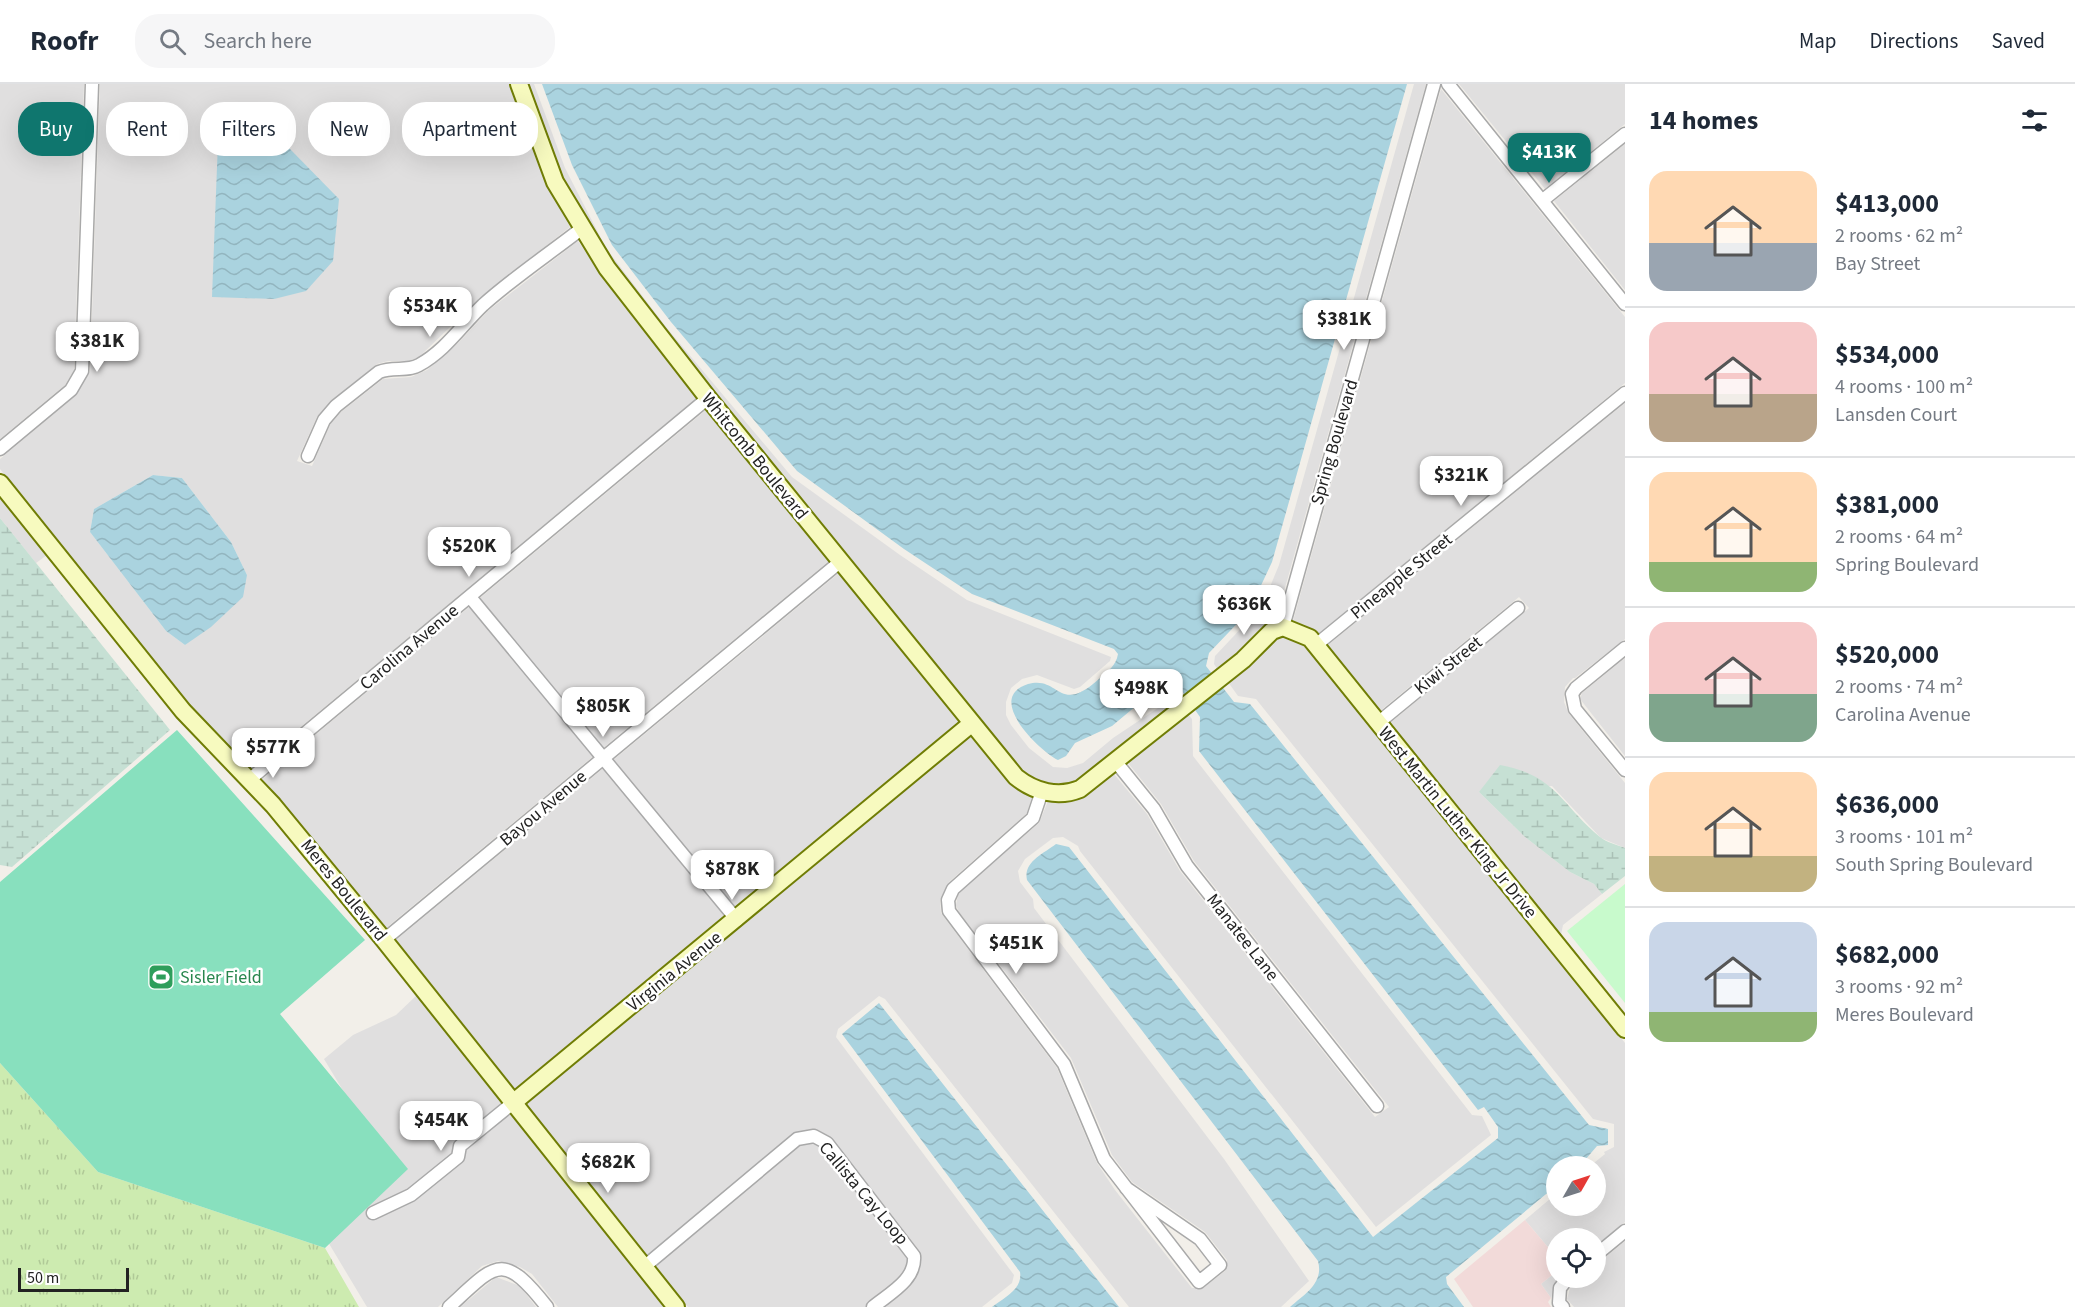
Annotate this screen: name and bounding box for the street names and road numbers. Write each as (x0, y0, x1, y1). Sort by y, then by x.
street label: Spring Boulevard (1305, 376, 1364, 508)
street label: Whitcomb Boulevard (695, 387, 814, 525)
street label: Pineapple Street (1345, 528, 1458, 625)
street label: Carolina Avenue (354, 598, 464, 696)
street label: Kiwi Street (1409, 630, 1488, 701)
street label: West Martin Luther King Jr Drive (1372, 721, 1543, 924)
street label: Bayou Avenue (494, 764, 592, 852)
street label: Meres Boulevard (295, 834, 393, 947)
street label: Manatee Lane (1201, 888, 1285, 986)
street label: Virginia Avenue (621, 925, 727, 1018)
street label: Callista Cay Loop (813, 1136, 914, 1250)

